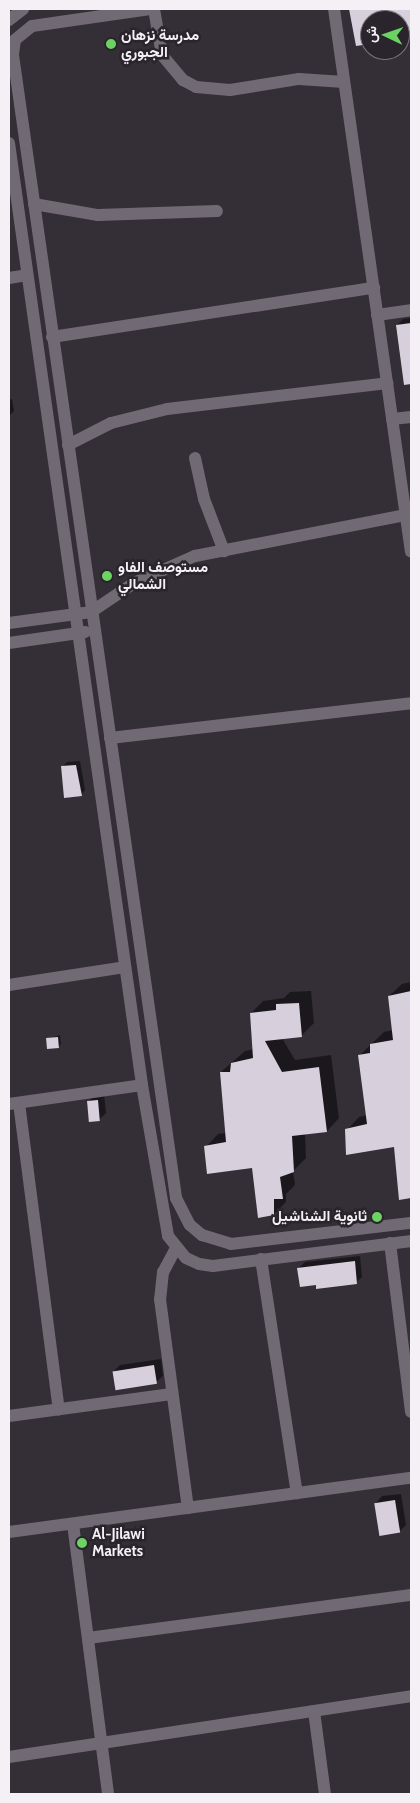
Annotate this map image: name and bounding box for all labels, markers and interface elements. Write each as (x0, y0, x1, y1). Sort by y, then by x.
north arrow (360, 10, 410, 60)
text: ش (362, 25, 380, 43)
place label: مدرسة نزهان الجبوري (121, 26, 199, 61)
marker: مدرسة نزهان الجبوري (105, 38, 117, 50)
place label: مستوصف الفاو الشمالي (118, 558, 208, 593)
marker: مستوصف الفاو الشمالي (100, 569, 114, 583)
place label: ثانوية الشناشيل (272, 1208, 367, 1226)
marker: ثانوية الشناشيل (371, 1211, 383, 1223)
place label: Al-Jilawi Markets (92, 1525, 145, 1560)
marker: Al-Jilawi Markets (76, 1537, 88, 1549)

